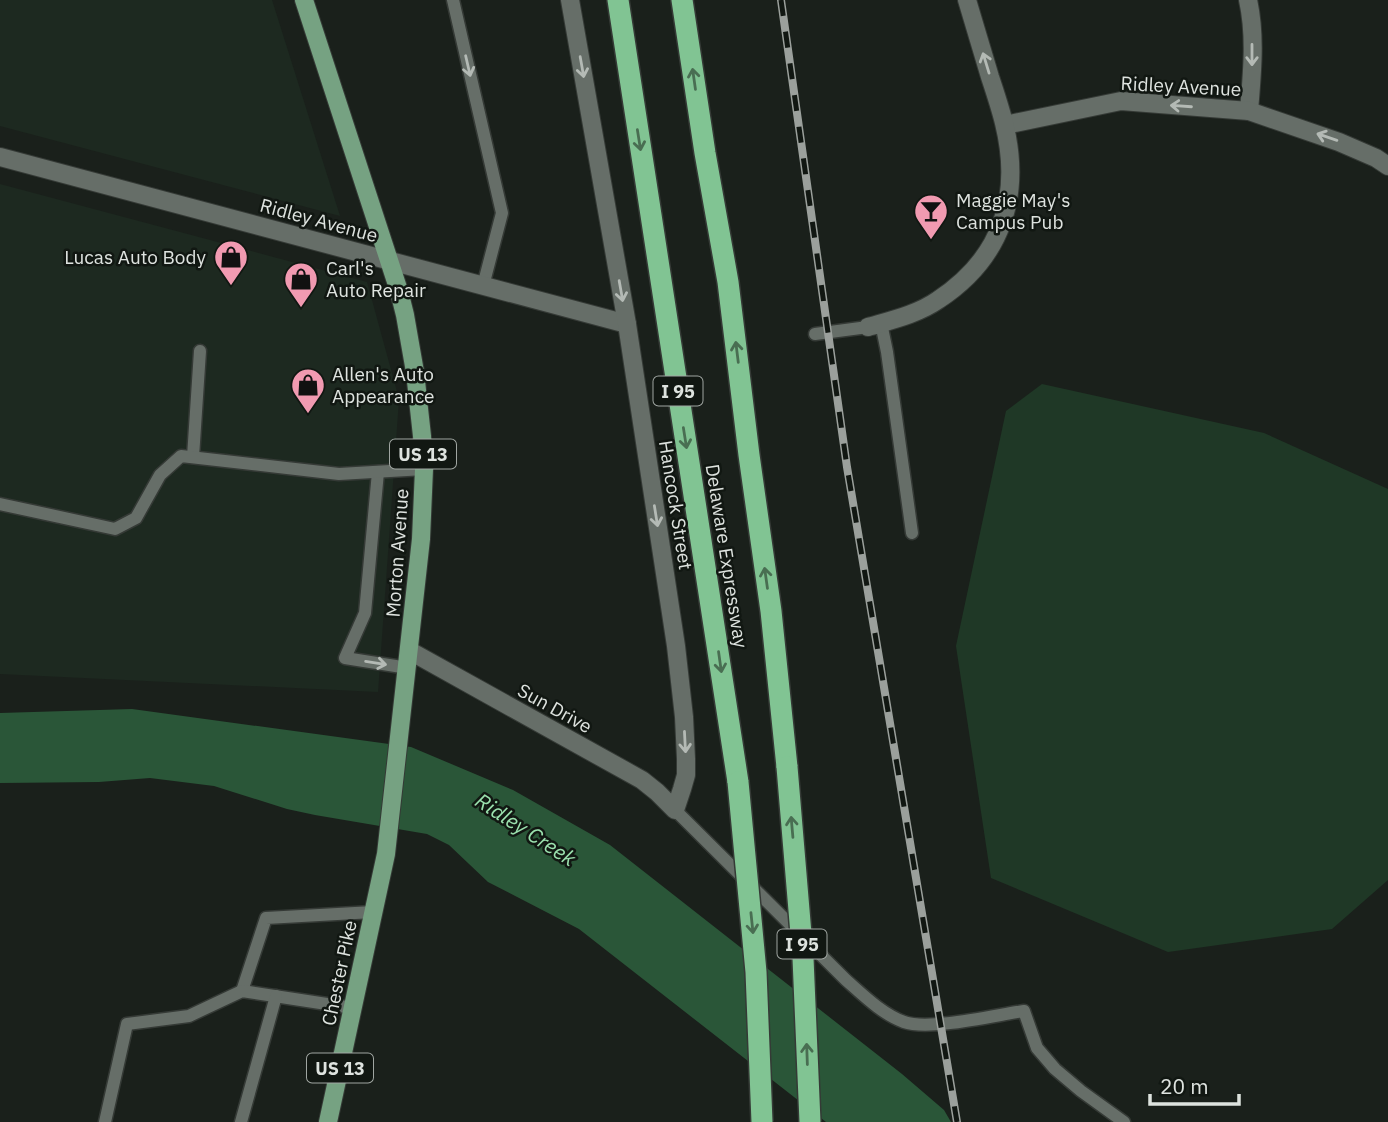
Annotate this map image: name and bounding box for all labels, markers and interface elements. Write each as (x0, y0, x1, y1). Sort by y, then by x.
one-way arrow (1245, 43, 1259, 66)
one-way arrow (978, 52, 991, 74)
one-way arrow (462, 54, 476, 77)
one-way arrow (576, 55, 589, 78)
one-way arrow (687, 68, 700, 91)
street label: Ridley Avenue (1120, 71, 1242, 101)
one-way arrow (1170, 99, 1193, 112)
one-way arrow (633, 128, 646, 151)
one-way arrow (1316, 130, 1338, 142)
place label: Maggie May's Campus Pub (956, 188, 1071, 234)
bar icon: Maggie May's Campus Pub (912, 192, 950, 241)
street label: Ridley Avenue (258, 193, 380, 247)
shop icon: Lucas Auto Body (212, 238, 250, 287)
place label: Lucas Auto Body (64, 245, 207, 269)
place label: Carl's Auto Repair (326, 256, 426, 302)
shop icon: Carl's Auto Repair (282, 260, 320, 309)
one-way arrow (615, 279, 628, 302)
one-way arrow (730, 341, 743, 364)
place label: Allen's Auto Appearance (332, 362, 435, 408)
shop icon: Allen's Auto Appearance (289, 366, 327, 415)
road number: I 95 (654, 376, 702, 405)
one-way arrow (679, 426, 692, 448)
street label: Hancock Street (654, 439, 698, 571)
road number: US 13 (390, 440, 456, 468)
street label: Delaware Expressway (701, 462, 753, 650)
street label: Morton Avenue (381, 488, 413, 618)
one-way arrow (650, 504, 663, 527)
one-way arrow (759, 567, 772, 589)
one-way arrow (714, 651, 727, 673)
one-way arrow (364, 657, 387, 670)
street label: Sun Drive (514, 678, 596, 738)
one-way arrow (679, 730, 692, 753)
water label: Ridley Creek (470, 786, 583, 873)
one-way arrow (785, 816, 798, 839)
one-way arrow (745, 911, 758, 933)
street label: Chester Pike (316, 918, 362, 1028)
road number: I 95 (778, 930, 826, 959)
one-way arrow (801, 1043, 814, 1066)
road number: US 13 (307, 1054, 373, 1083)
scale bar (1150, 1062, 1239, 1106)
text: 20 m (1160, 1072, 1209, 1100)

